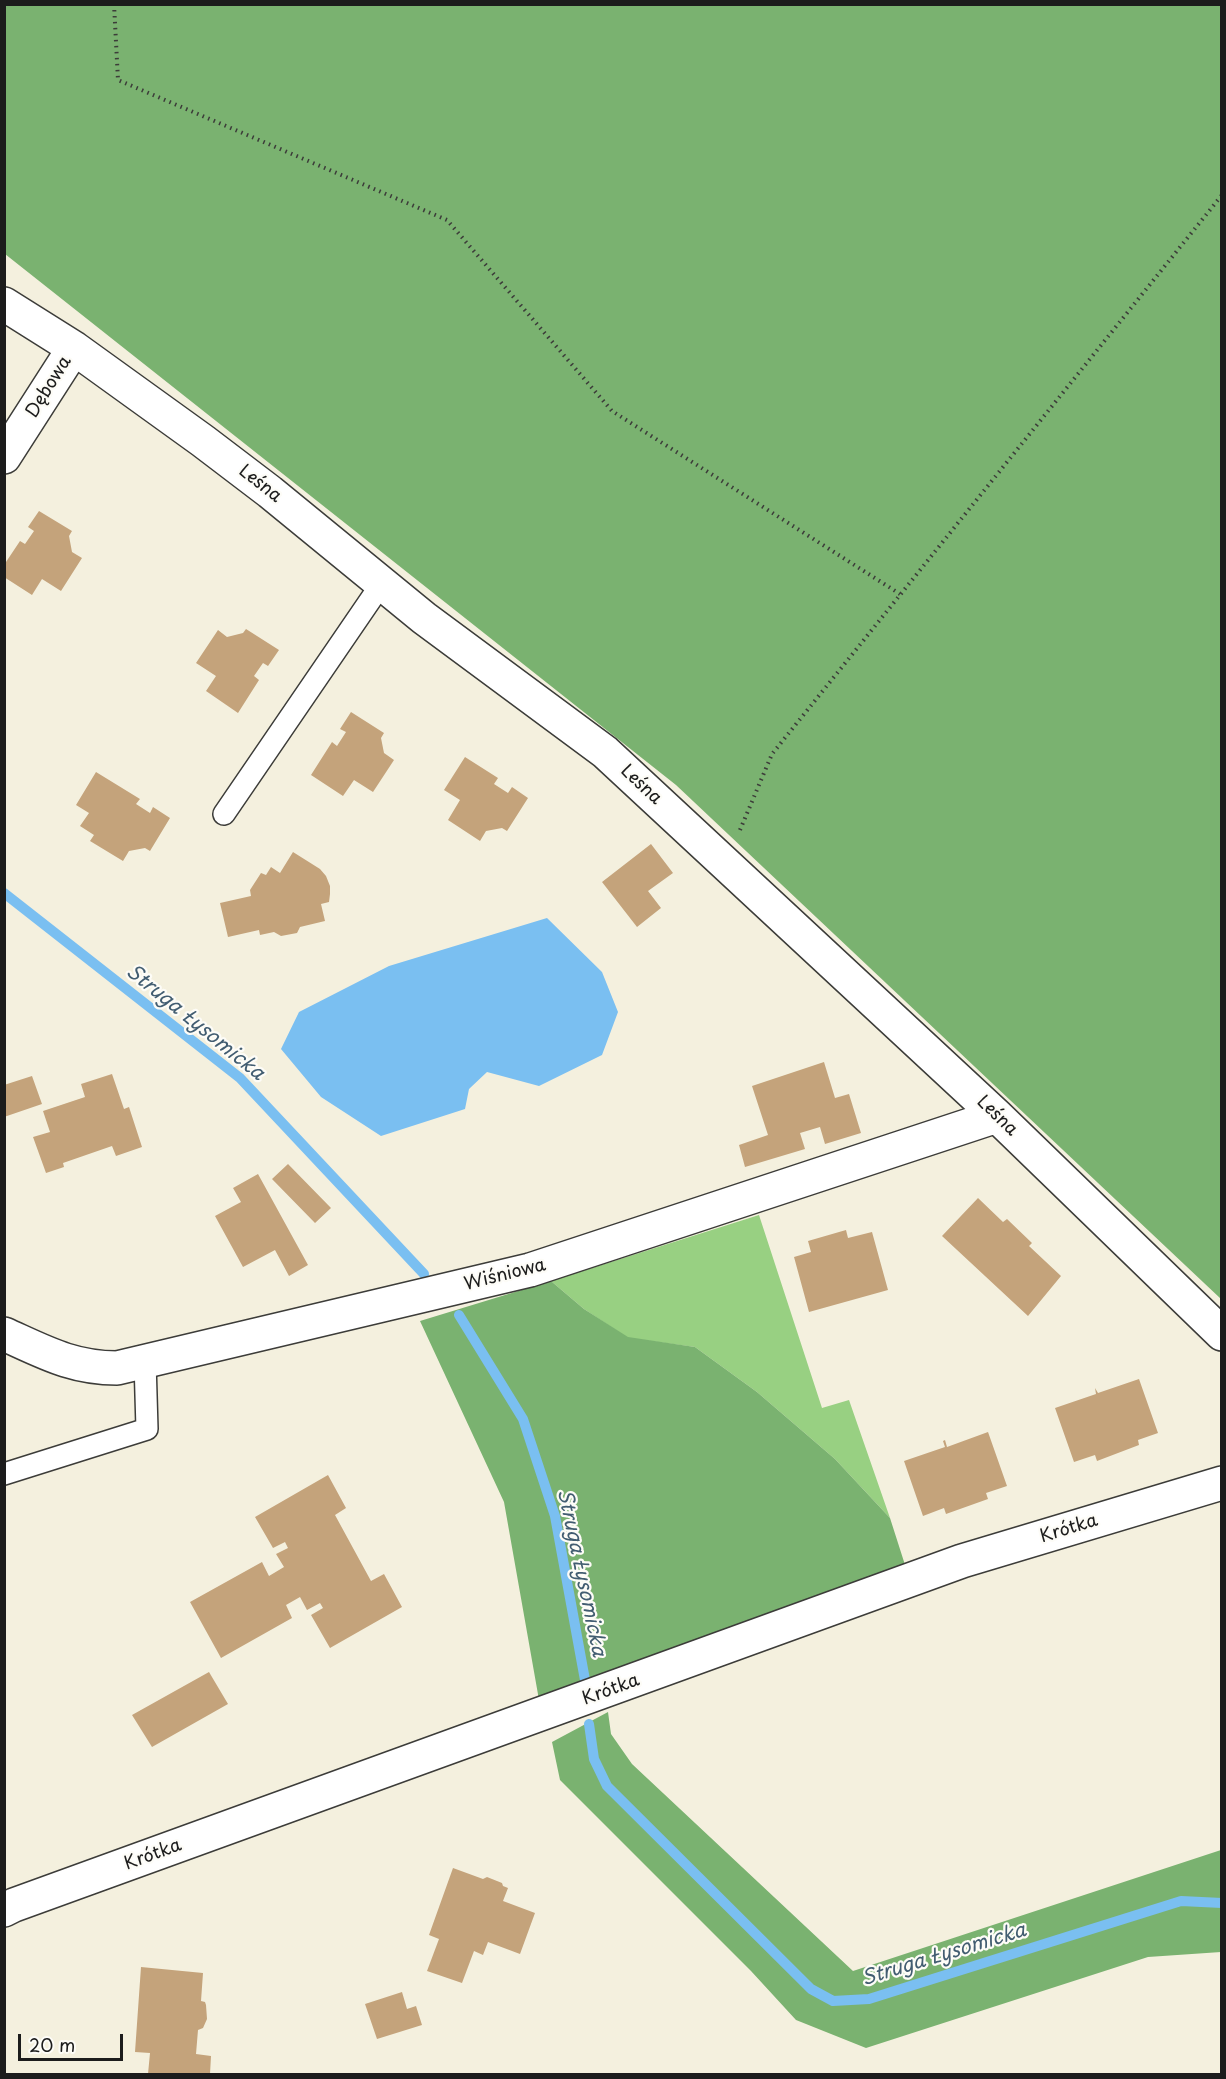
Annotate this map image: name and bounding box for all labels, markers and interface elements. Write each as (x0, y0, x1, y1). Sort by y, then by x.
street label: Dębowa (22, 352, 76, 422)
street label: Leśna (234, 461, 286, 507)
street label: Leśna (616, 761, 666, 809)
water label: Struga Łysomicka (121, 960, 269, 1086)
street label: Leśna (972, 1091, 1022, 1141)
street label: Wiśniowa (462, 1254, 548, 1296)
water label: Struga Łysomicka (552, 1487, 610, 1659)
street label: Krótka (1038, 1510, 1100, 1548)
street label: Krótka (579, 1670, 643, 1710)
street label: Krótka (121, 1835, 185, 1875)
water label: Struga Łysomicka (859, 1919, 1029, 1991)
scale bar (21, 2022, 126, 2060)
text: 20 m (29, 2031, 75, 2058)

